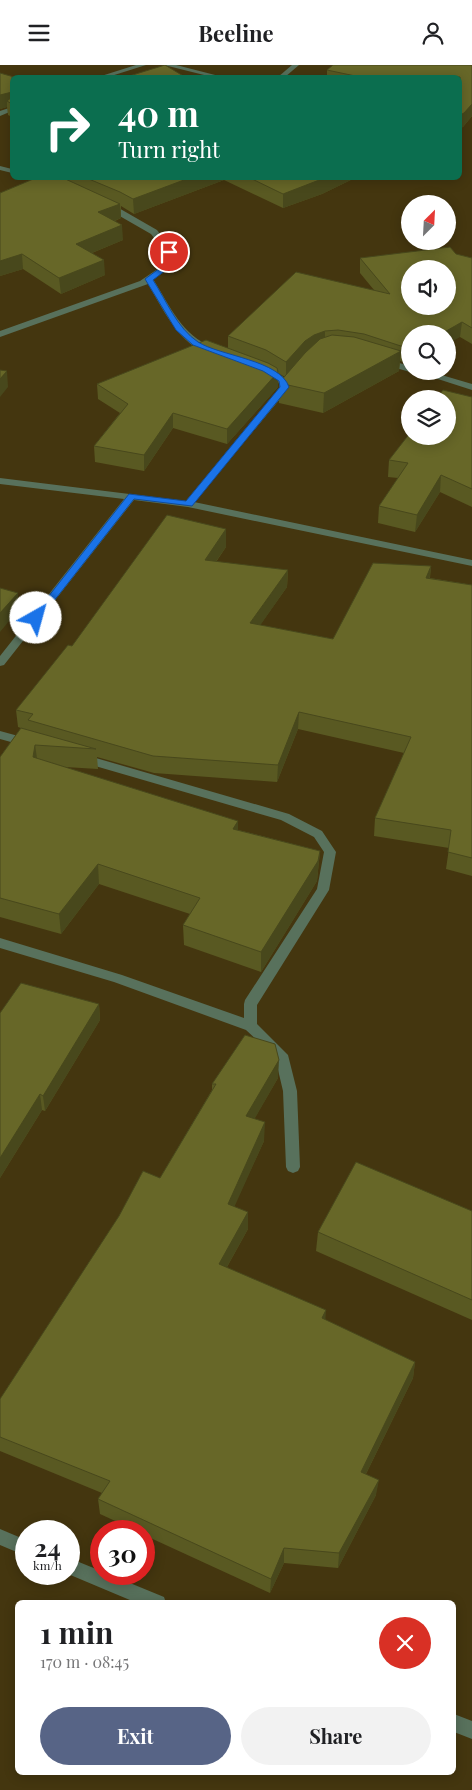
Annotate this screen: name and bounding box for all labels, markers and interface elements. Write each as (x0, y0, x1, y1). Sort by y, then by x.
text: Beeline (198, 18, 274, 48)
icon: menu (25, 19, 53, 47)
icon: person (419, 19, 447, 47)
text: 40 m (118, 89, 199, 136)
icon: right (35, 95, 100, 160)
text: Turn right (118, 134, 220, 164)
north arrow (401, 195, 456, 250)
map controls (401, 195, 456, 445)
pin (148, 231, 190, 273)
icon: arrive (155, 238, 183, 266)
button: sound (401, 260, 456, 315)
button: search (401, 325, 456, 380)
button: layers (401, 390, 456, 445)
position arrow (9, 591, 61, 643)
speed limit sign: 30 (90, 1520, 155, 1585)
text: 24 (34, 1530, 61, 1563)
text: km/h (33, 1557, 62, 1573)
text: 1 min (40, 1612, 114, 1652)
button: close (379, 1617, 431, 1669)
text: 170 m · 08:45 (40, 1651, 129, 1672)
button: Exit (40, 1707, 231, 1765)
button: Share (241, 1707, 431, 1765)

